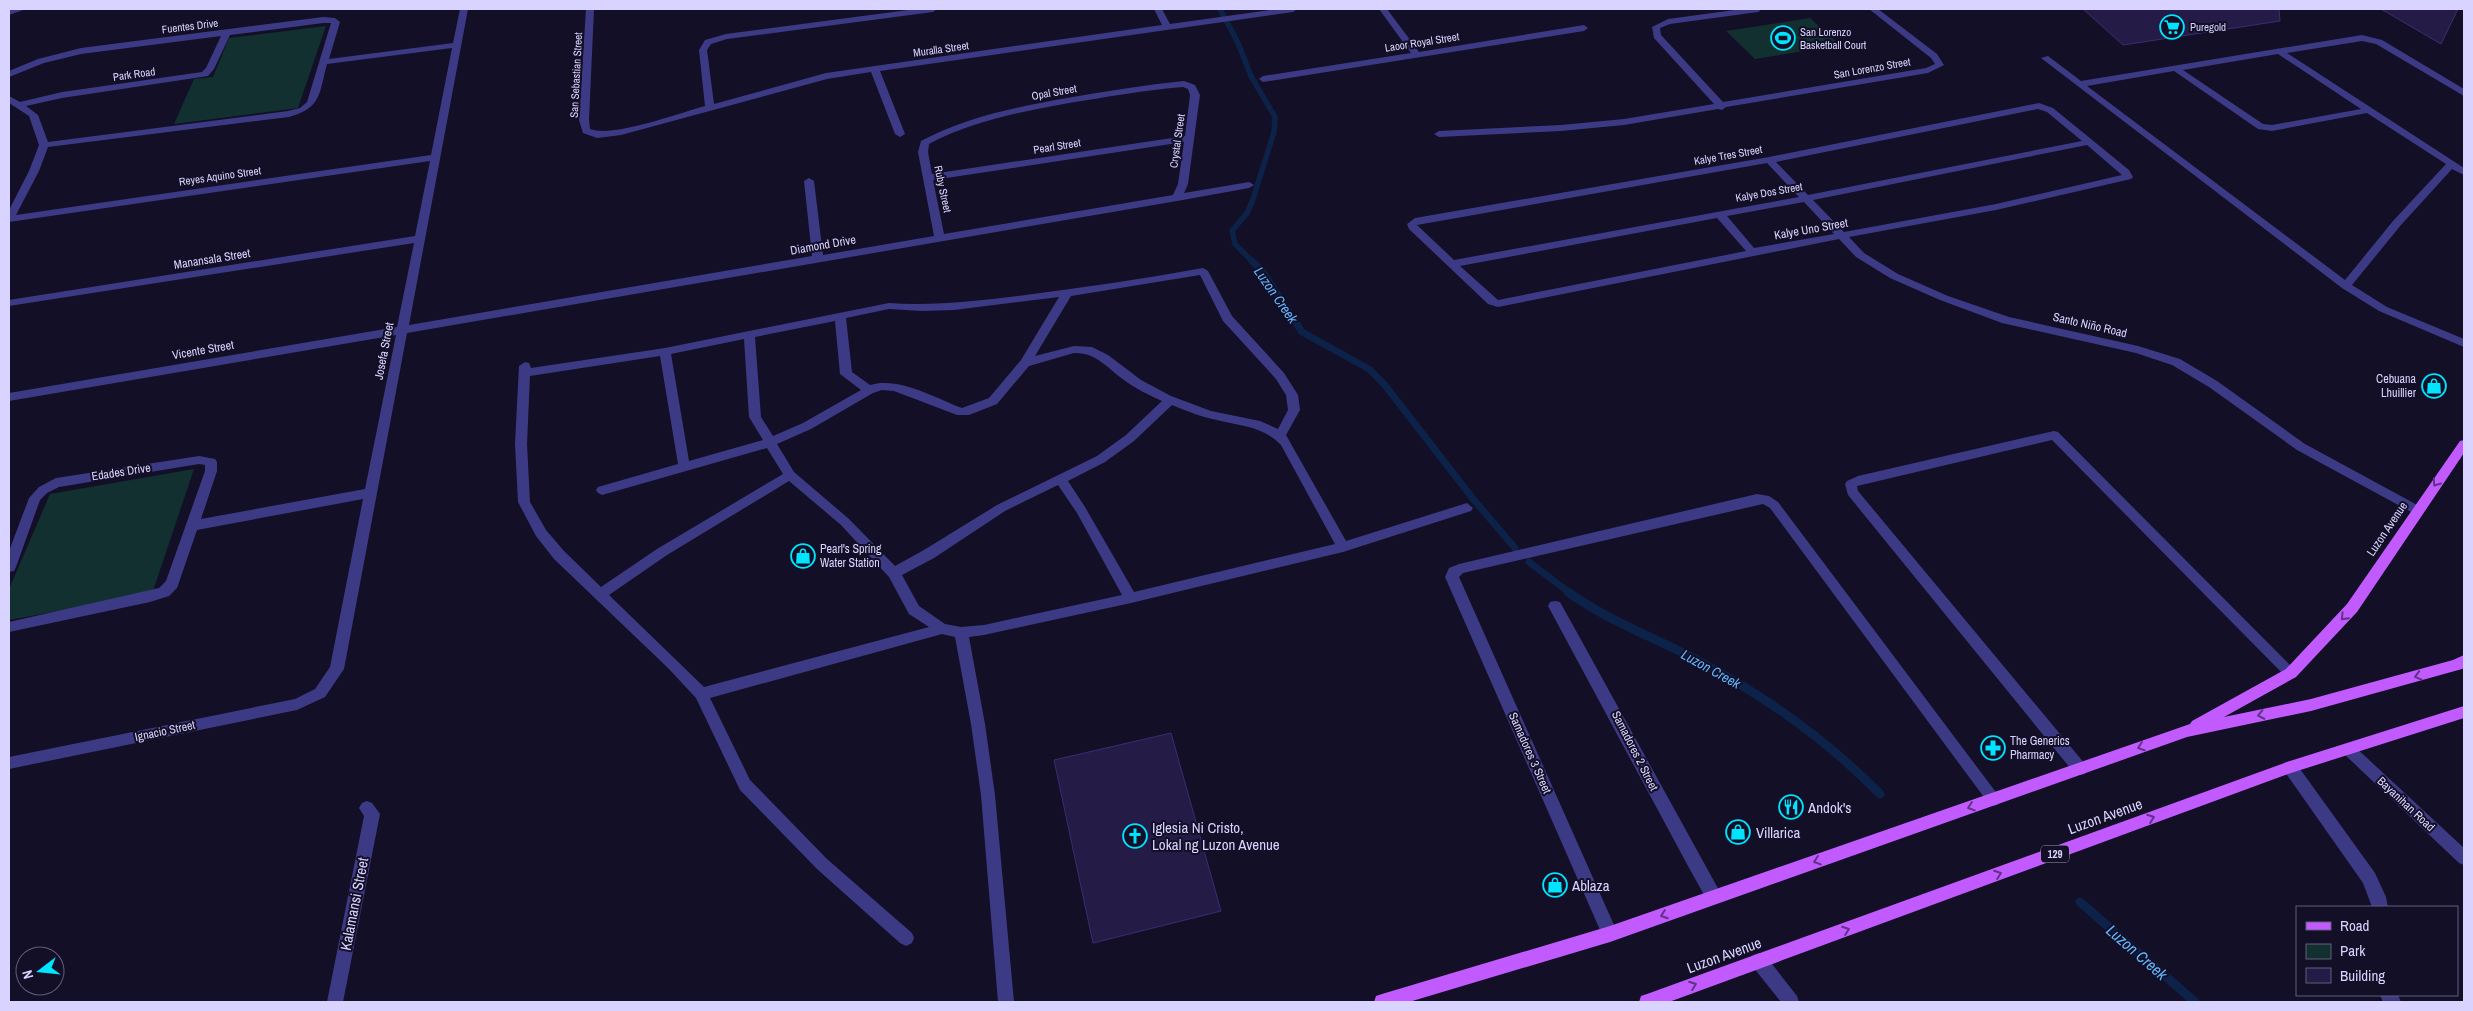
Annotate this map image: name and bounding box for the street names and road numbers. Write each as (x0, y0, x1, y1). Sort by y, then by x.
street label: Fuentes Drive (161, 16, 219, 36)
street label: Laoor Royal Street (1384, 29, 1461, 55)
street label: San Sebastian Street (567, 31, 585, 118)
street label: Muralla Street (912, 38, 970, 60)
street label: San Lorenzo Street (1833, 54, 1912, 82)
street label: Park Road (112, 64, 156, 84)
street label: Opal Street (1030, 81, 1078, 103)
street label: Crystal Street (1166, 112, 1188, 169)
street label: Pearl Street (1032, 135, 1082, 157)
street label: Kalye Tres Street (1693, 142, 1764, 168)
street label: Reyes Aquino Street (178, 163, 262, 189)
street label: Ruby Street (931, 164, 955, 214)
street label: Kalye Dos Street (1734, 179, 1804, 205)
street label: Kalye Uno Street (1773, 215, 1849, 243)
street label: Diamond Drive (789, 231, 857, 259)
street label: Manansala Street (173, 245, 252, 273)
street label: Santo Niño Road (2051, 309, 2129, 341)
street label: Josefa Street (371, 321, 397, 381)
street label: Vicente Street (171, 337, 235, 363)
street label: Edades Drive (90, 459, 152, 485)
street label: Luzon Avenue (2363, 499, 2411, 559)
street label: Samadores 2 Street (1608, 708, 1662, 794)
street label: Samadores 3 Street (1505, 710, 1555, 796)
street label: Ignacio Street (133, 717, 197, 745)
street label: Bayanihan Road (2374, 773, 2438, 835)
street label: Luzon Avenue (2065, 793, 2145, 839)
road number: 129 (2041, 846, 2069, 862)
street label: Kalamansi Street (335, 855, 373, 952)
street label: Luzon Avenue (1684, 932, 1764, 978)

